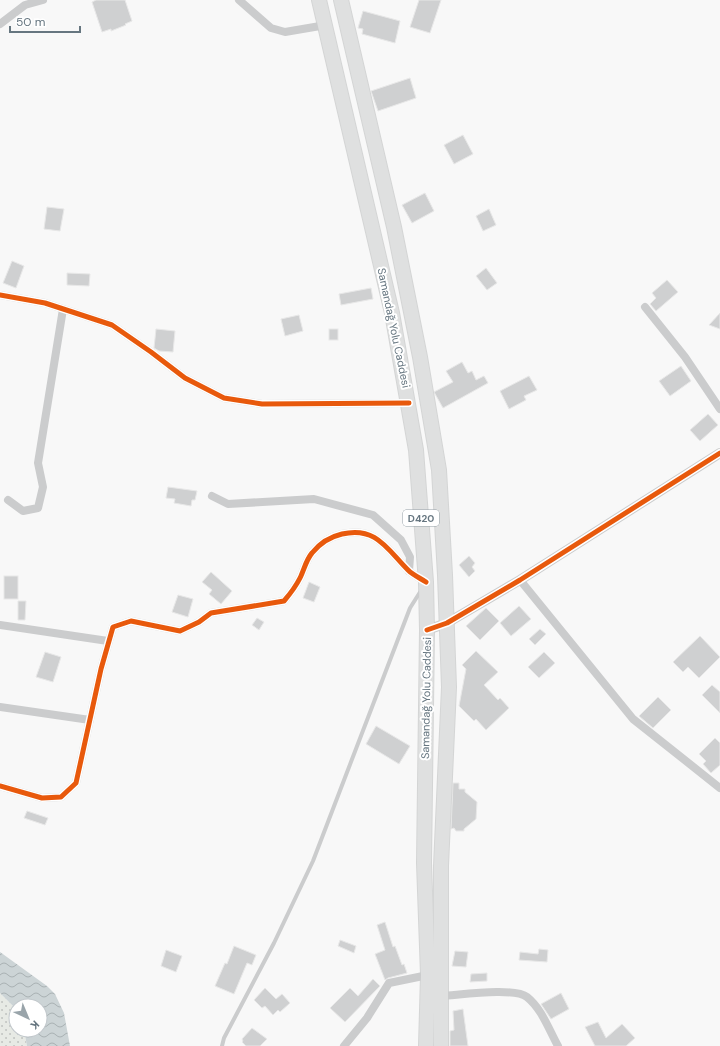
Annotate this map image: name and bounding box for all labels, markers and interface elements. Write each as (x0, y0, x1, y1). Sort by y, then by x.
scale bar (10, 8, 80, 34)
text: 50 m (16, 14, 45, 30)
street label: Samandağ Yolu Caddesi (374, 267, 414, 389)
road number: D420 (403, 510, 439, 526)
street label: Samandağ Yolu Caddesi (418, 637, 434, 759)
north arrow (8, 998, 48, 1038)
text: K (27, 1018, 42, 1033)

